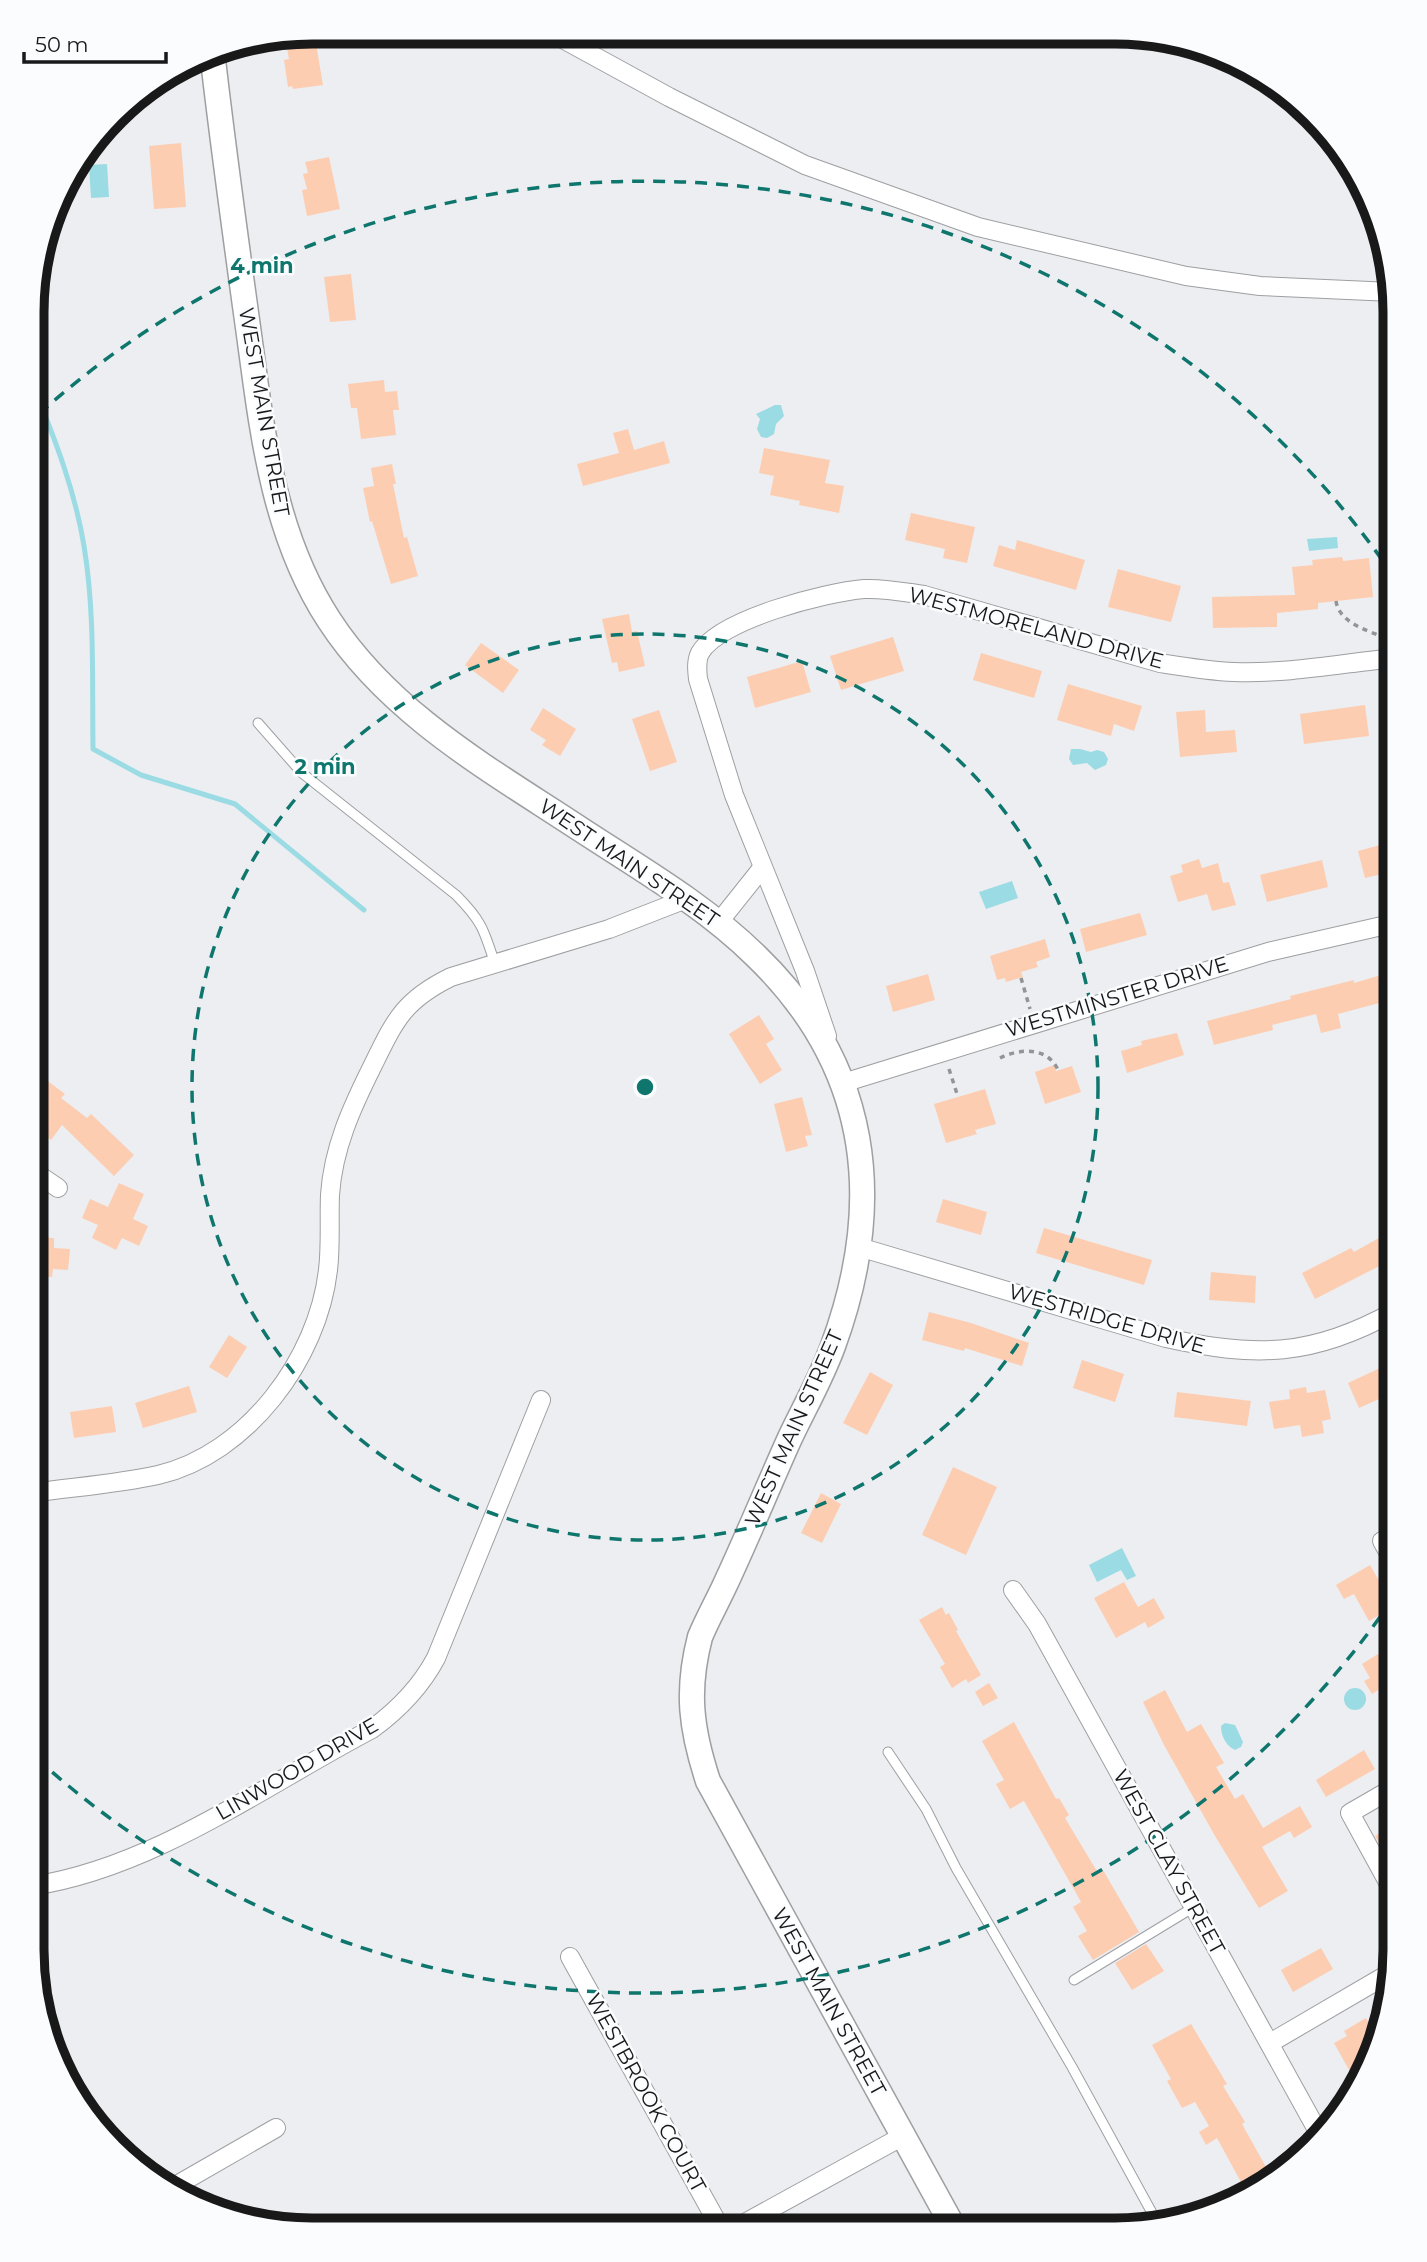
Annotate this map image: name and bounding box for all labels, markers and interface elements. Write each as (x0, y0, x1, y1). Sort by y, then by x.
scale bar (24, 21, 166, 65)
text: 50 m (35, 32, 89, 57)
text: 4 min (230, 253, 294, 278)
street label: WEST MAIN STREET (234, 306, 295, 518)
street label: WESTMORELAND DRIVE (906, 581, 1166, 674)
text: 2 min (294, 754, 356, 779)
street label: WEST MAIN STREET (535, 793, 724, 932)
street label: WESTMINSTER DRIVE (1002, 951, 1231, 1042)
centre of rings (633, 1075, 657, 1099)
street label: WESTRIDGE DRIVE (1006, 1278, 1208, 1359)
street label: WEST MAIN STREET (739, 1326, 848, 1529)
street label: LINWOOD DRIVE (211, 1712, 382, 1825)
street label: WEST CLAY STREET (1108, 1765, 1231, 1959)
street label: WEST MAIN STREET (767, 1903, 892, 2100)
street label: WESTBROOK COURT (581, 1989, 712, 2197)

